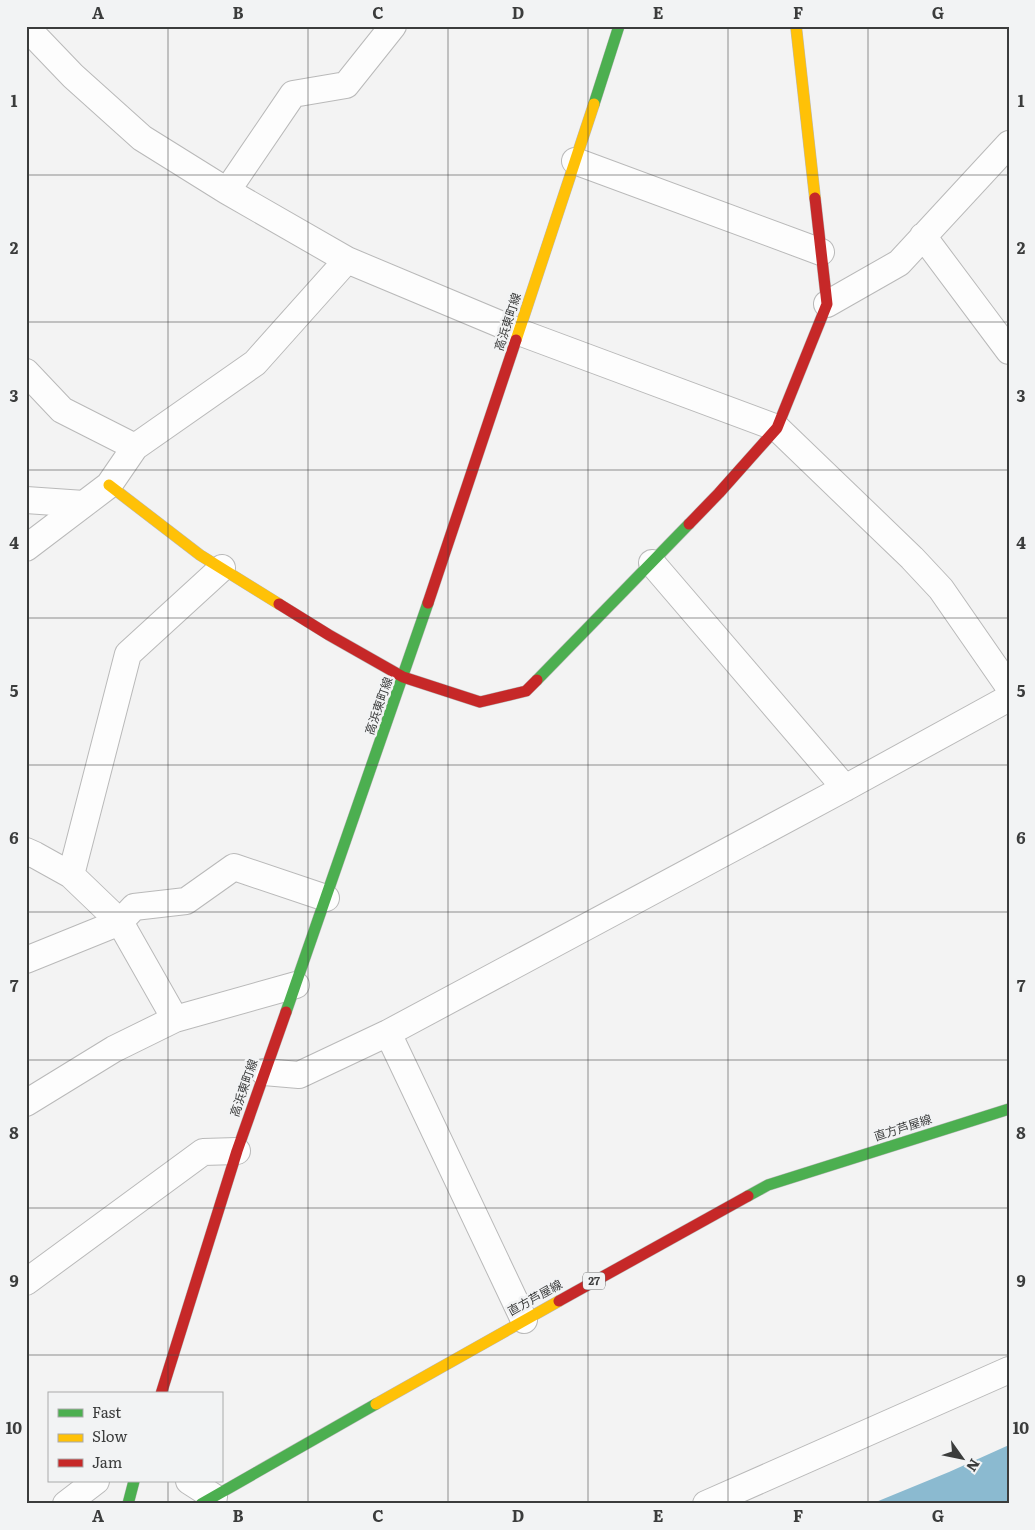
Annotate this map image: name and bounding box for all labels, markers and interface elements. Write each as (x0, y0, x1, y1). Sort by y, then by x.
text: A (92, 0, 104, 24)
text: B (232, 0, 244, 24)
text: C (372, 0, 384, 24)
text: D (512, 0, 524, 24)
text: E (653, 0, 664, 24)
text: F (793, 0, 803, 24)
text: G (932, 0, 944, 24)
text: 1 (11, 88, 18, 112)
text: 1 (1018, 88, 1025, 112)
text: 2 (10, 235, 19, 259)
text: 2 (1017, 235, 1026, 259)
street label: 高浜東町線 (489, 290, 525, 353)
text: 3 (10, 383, 19, 407)
text: 3 (1017, 383, 1026, 407)
text: 4 (9, 530, 19, 554)
text: 4 (1016, 530, 1026, 554)
street label: 高浜東町線 (360, 674, 396, 737)
text: 5 (10, 678, 19, 702)
text: 5 (1017, 678, 1026, 702)
text: 6 (9, 825, 19, 849)
text: 6 (1016, 825, 1026, 849)
text: 7 (10, 973, 19, 997)
text: 7 (1017, 973, 1026, 997)
street label: 高浜東町線 (225, 1056, 261, 1119)
street label: 直方芦屋線 (871, 1109, 934, 1145)
text: 8 (9, 1120, 19, 1144)
text: 8 (1016, 1120, 1026, 1144)
text: 9 (9, 1268, 19, 1292)
text: 9 (1016, 1268, 1026, 1292)
road number: 27 (583, 1272, 605, 1290)
street label: 直方芦屋線 (504, 1275, 565, 1320)
legend (48, 1392, 222, 1482)
text: Fast (92, 1400, 121, 1423)
text: 10 (6, 1415, 22, 1439)
text: 10 (1013, 1415, 1029, 1439)
text: Slow (92, 1424, 127, 1447)
north arrow (938, 1432, 988, 1482)
text: Jam (92, 1450, 123, 1473)
text: N (962, 1455, 985, 1476)
text: A (92, 1503, 104, 1527)
text: B (232, 1503, 244, 1527)
text: C (372, 1503, 384, 1527)
text: D (512, 1503, 524, 1527)
text: E (653, 1503, 664, 1527)
text: F (793, 1503, 803, 1527)
text: G (932, 1503, 944, 1527)

